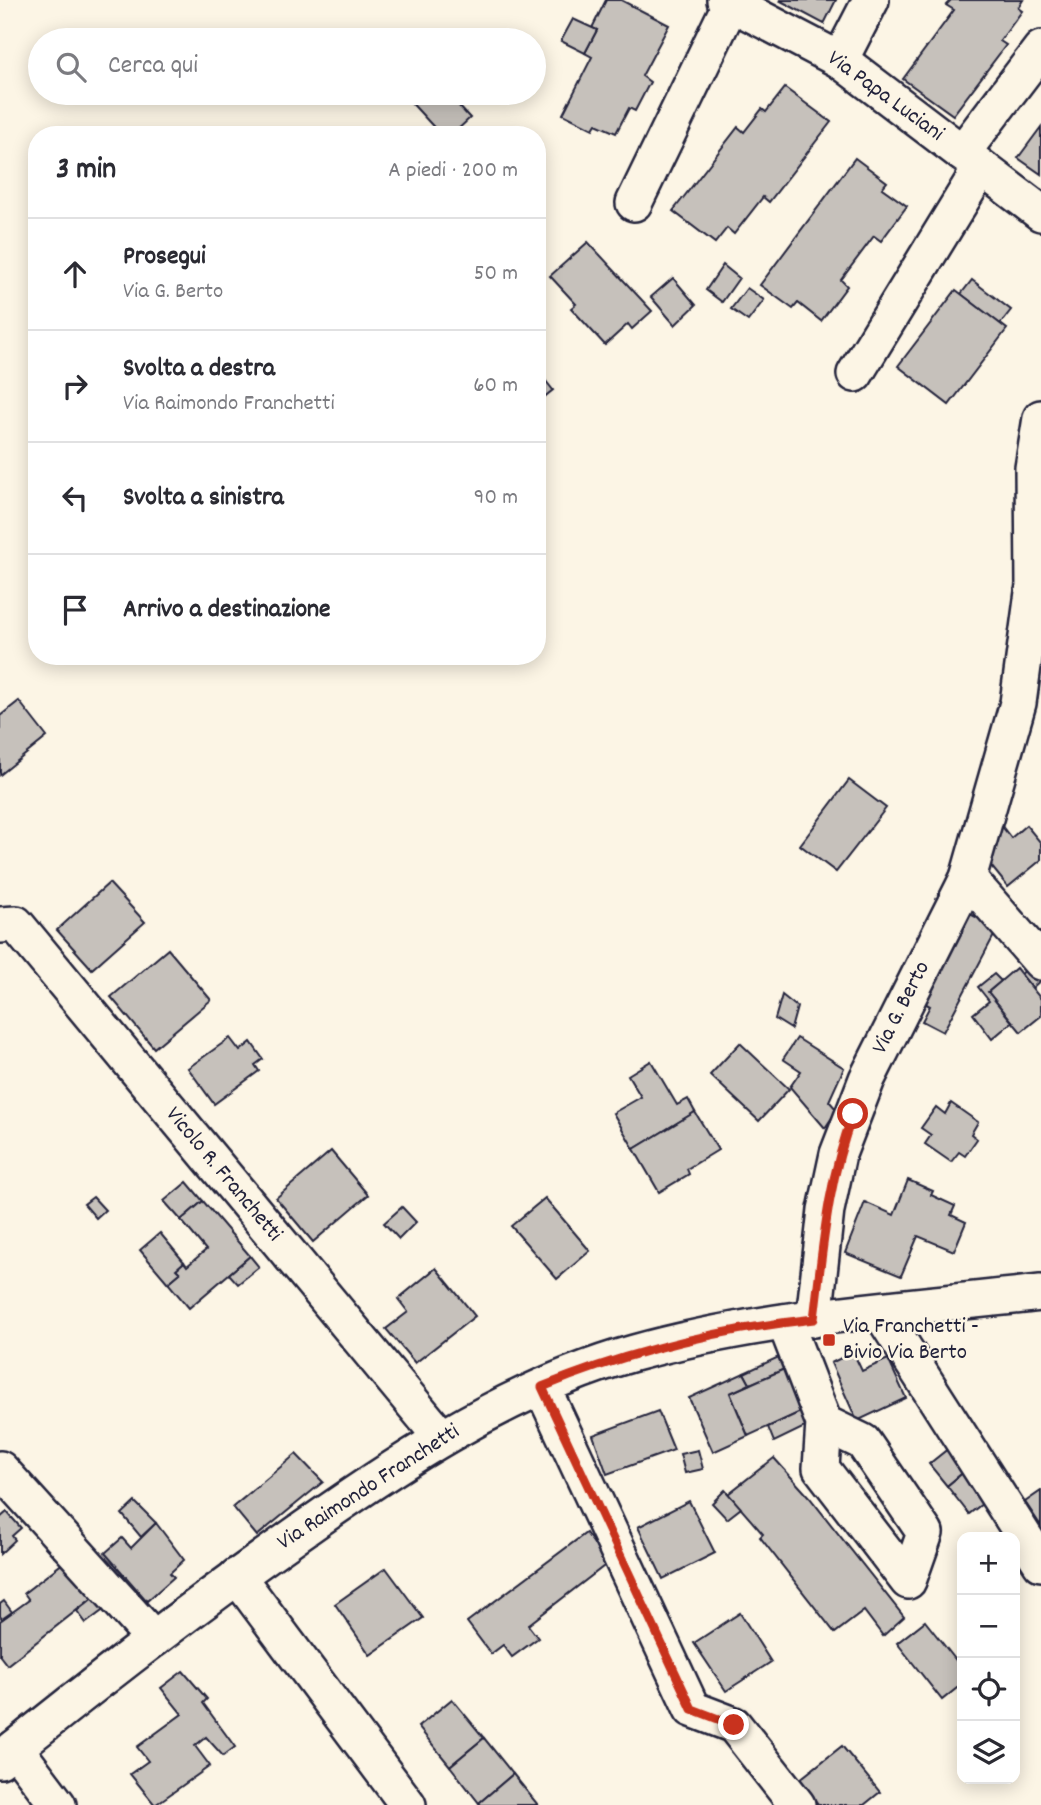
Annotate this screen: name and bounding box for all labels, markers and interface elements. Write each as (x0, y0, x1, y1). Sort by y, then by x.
search box (28, 28, 546, 105)
street label: Via Papa Luciani (820, 43, 950, 151)
icon: search (52, 48, 90, 86)
text: Cerca qui (108, 48, 198, 85)
text: 3 min (56, 150, 116, 193)
text: A piedi · 200 m (388, 155, 518, 188)
text: Prosegui (123, 239, 206, 276)
icon: ahead (56, 255, 94, 293)
text: 50 m (474, 258, 518, 291)
text: Via G. Berto (123, 276, 223, 309)
text: Svolta a destra (123, 351, 275, 388)
icon: right (56, 367, 94, 405)
text: 60 m (473, 370, 518, 403)
text: Via Raimondo Franchetti (123, 388, 335, 421)
icon: left (56, 479, 94, 517)
text: Svolta a sinistra (123, 480, 284, 517)
text: 90 m (474, 482, 518, 515)
icon: arrive (56, 591, 94, 629)
text: Arrivo a destinazione (123, 592, 331, 629)
street label: Via G. Berto (865, 956, 939, 1060)
route start (837, 1098, 868, 1129)
street label: Vicolo R. Franchetti (157, 1100, 289, 1250)
place label: Via Franchetti - Bivio Via Berto (843, 1311, 979, 1370)
marker: Via Franchetti - Bivio Via Berto (821, 1332, 837, 1348)
street label: Via Raimondo Franchetti (271, 1416, 467, 1560)
map controls (957, 1532, 1020, 1784)
button: + (957, 1532, 1020, 1595)
button: − (957, 1595, 1020, 1658)
button: locate (957, 1658, 1020, 1721)
route end (718, 1709, 749, 1740)
button: layers (957, 1721, 1020, 1784)

